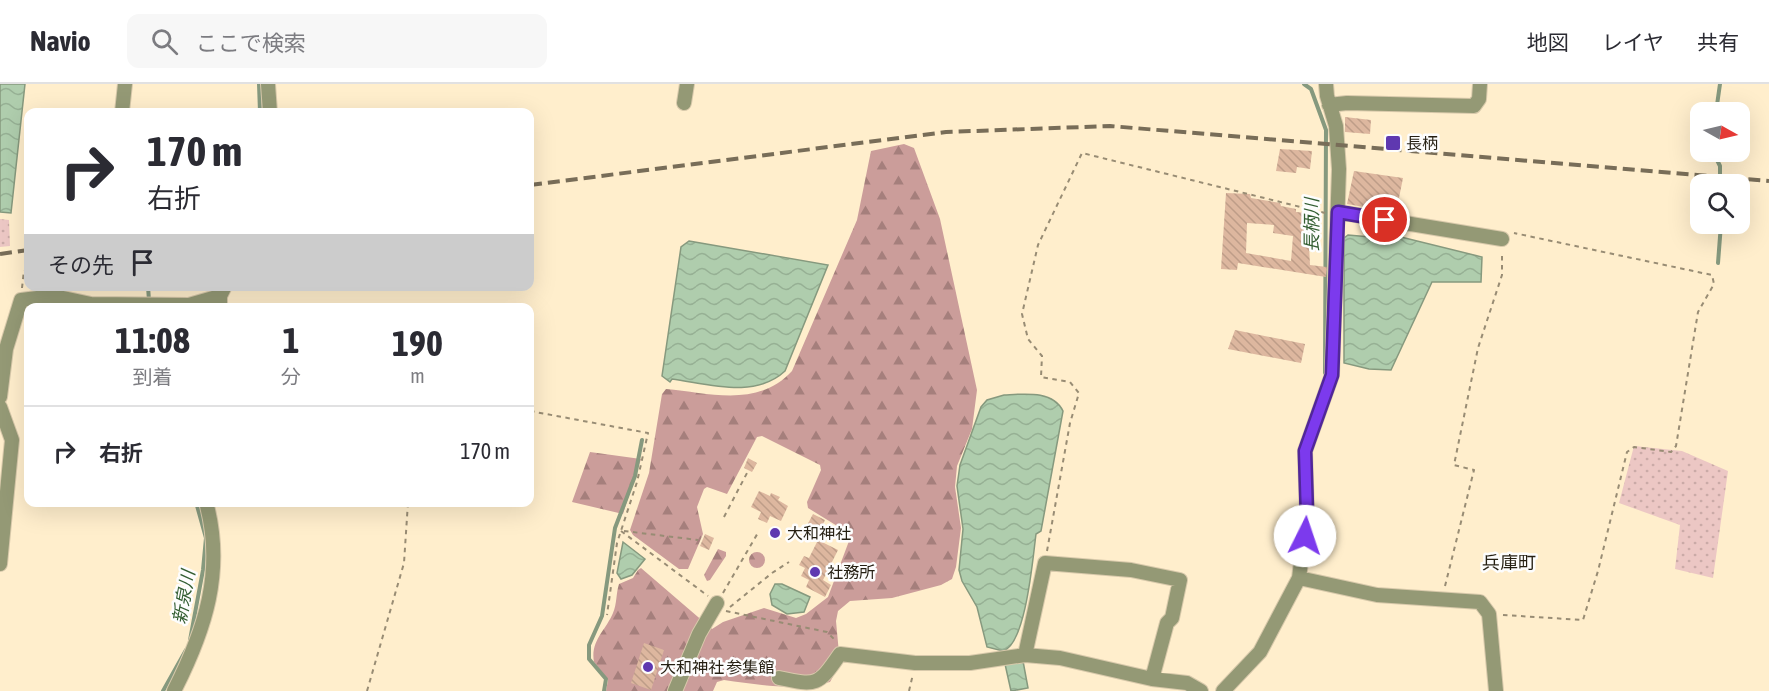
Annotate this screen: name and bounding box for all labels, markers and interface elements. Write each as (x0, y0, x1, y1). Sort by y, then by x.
search box (127, 14, 547, 68)
text: Navio (30, 25, 91, 57)
icon: search (148, 25, 181, 58)
text: ここで検索 (196, 30, 306, 56)
text: 地図 (1527, 30, 1569, 54)
text: レイヤ (1602, 30, 1664, 54)
text: 共有 (1697, 30, 1739, 54)
north arrow (1690, 102, 1750, 162)
map controls (1690, 102, 1750, 234)
text: 170 m (147, 127, 242, 175)
icon: right (48, 132, 126, 210)
marker: 長柄 (1384, 134, 1402, 152)
place label: 長柄 (1406, 134, 1438, 152)
button: search (1690, 174, 1750, 234)
text: 右折 (147, 183, 201, 214)
pin (1359, 194, 1410, 245)
water label: 長柄川 (1301, 196, 1322, 252)
icon: arrive (1368, 203, 1401, 236)
icon: arrive (126, 246, 159, 279)
text: その先 (48, 252, 114, 278)
text: 11:08 (115, 319, 190, 361)
text: 1 (283, 319, 299, 361)
text: 190 (392, 322, 443, 364)
text: m (410, 364, 425, 387)
text: 到着 (133, 365, 173, 388)
text: 分 (281, 365, 301, 388)
icon: right (48, 435, 81, 468)
text: 170 m (460, 438, 510, 464)
text: 右折 (99, 440, 143, 466)
position arrow (1273, 504, 1337, 568)
place label: 大和神社 (787, 524, 851, 542)
marker: 大和神社 (768, 526, 782, 540)
district label: 兵庫町 (1482, 552, 1536, 573)
place label: 社務所 (827, 563, 875, 581)
marker: 社務所 (808, 565, 822, 579)
water label: 新泉川 (168, 567, 199, 625)
place label: 大和神社 参集館 (660, 658, 774, 676)
marker: 大和神社 参集館 (641, 660, 655, 674)

